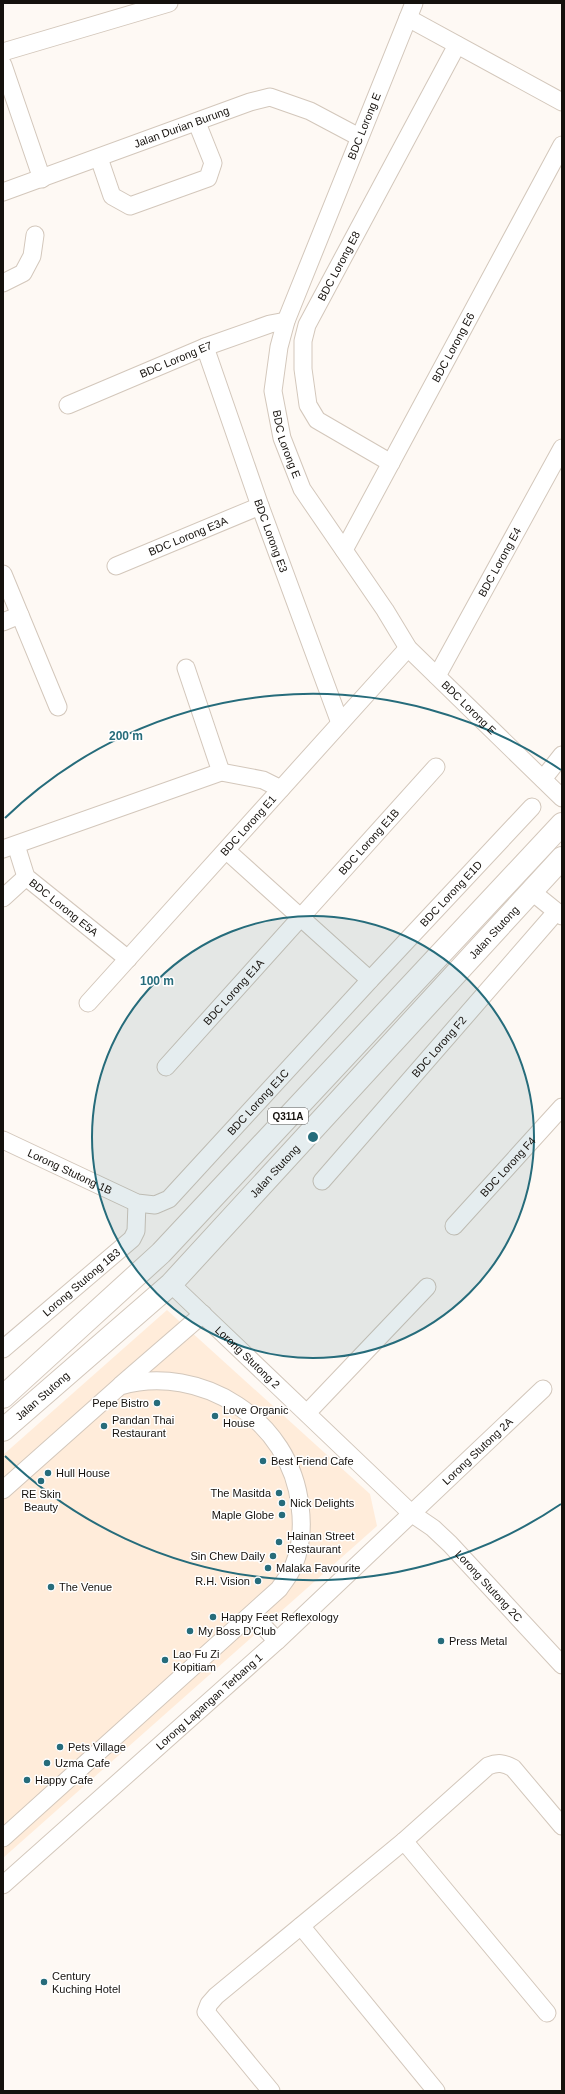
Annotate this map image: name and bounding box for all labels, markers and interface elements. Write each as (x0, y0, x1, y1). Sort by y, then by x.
street label: BDC Lorong E (345, 91, 383, 161)
street label: Jalan Durian Burung (132, 104, 231, 150)
street label: BDC Lorong E8 (315, 229, 362, 303)
street label: BDC Lorong E6 (429, 311, 477, 384)
street label: BDC Lorong E7 (138, 339, 213, 380)
street label: BDC Lorong E (271, 409, 303, 480)
street label: BDC Lorong E3 (252, 498, 290, 574)
street label: BDC Lorong E3A (147, 514, 230, 558)
street label: BDC Lorong E4 (476, 525, 523, 599)
street label: BDC Lorong E (439, 678, 499, 736)
text: 200 m (109, 729, 143, 743)
street label: BDC Lorong E1 (218, 793, 278, 858)
street label: BDC Lorong E1B (336, 806, 401, 877)
street label: BDC Lorong E1D (417, 858, 484, 929)
street label: BDC Lorong E5A (27, 876, 101, 939)
street label: Jalan Stutong (467, 903, 521, 961)
street label: BDC Lorong E1A (201, 956, 267, 1027)
text: 100 m (140, 974, 174, 988)
street label: BDC Lorong F2 (409, 1014, 468, 1080)
street label: BDC Lorong E1C (225, 1067, 291, 1137)
road number: Q311A (268, 1108, 308, 1124)
centre of rings (306, 1130, 320, 1144)
street label: BDC Lorong F4 (478, 1134, 538, 1199)
street label: Jalan Stutong (248, 1142, 302, 1200)
street label: Lorong Stutong 1B (26, 1147, 114, 1196)
street label: Lorong Stutong 1B3 (40, 1246, 123, 1319)
street label: Lorong Stutong 2 (213, 1324, 282, 1391)
street label: Jalan Stutong (13, 1369, 72, 1423)
place label: Pepe Bistro (92, 1397, 149, 1409)
marker: Pepe Bistro (152, 1398, 162, 1408)
place label: Love Organic House (223, 1404, 289, 1429)
marker: Love Organic House (210, 1411, 220, 1421)
place label: Pandan Thai Restaurant (112, 1414, 174, 1439)
street label: Lorong Stutong 2A (440, 1415, 515, 1487)
marker: Pandan Thai Restaurant (99, 1421, 109, 1431)
place label: Best Friend Cafe (271, 1455, 354, 1467)
marker: Best Friend Cafe (258, 1456, 268, 1466)
place label: Hull House (56, 1467, 110, 1479)
marker: Hull House (43, 1468, 53, 1478)
marker: RE Skin Beauty (36, 1476, 46, 1486)
place label: The Masitda (210, 1487, 272, 1499)
place label: RE Skin Beauty (21, 1488, 61, 1513)
marker: The Masitda (274, 1488, 284, 1498)
place label: Nick Delights (290, 1497, 355, 1509)
marker: Nick Delights (277, 1498, 287, 1508)
place label: Maple Globe (212, 1509, 274, 1521)
marker: Maple Globe (277, 1510, 287, 1520)
place label: Hainan Street Restaurant (287, 1530, 354, 1555)
marker: Hainan Street Restaurant (274, 1537, 284, 1547)
street label: Lorong Stutong 2C (453, 1548, 525, 1624)
place label: Sin Chew Daily (190, 1550, 265, 1562)
marker: Sin Chew Daily (268, 1551, 278, 1561)
place label: Malaka Favourite (276, 1562, 360, 1574)
marker: Malaka Favourite (263, 1563, 273, 1573)
place label: R.H. Vision (195, 1575, 250, 1587)
marker: R.H. Vision (253, 1576, 263, 1586)
place label: The Venue (59, 1581, 112, 1593)
marker: The Venue (46, 1582, 56, 1592)
place label: Happy Feet Reflexology (221, 1611, 339, 1623)
marker: Happy Feet Reflexology (208, 1612, 218, 1622)
place label: My Boss D'Club (198, 1625, 276, 1637)
marker: My Boss D'Club (185, 1626, 195, 1636)
place label: Press Metal (449, 1635, 507, 1647)
marker: Press Metal (436, 1636, 446, 1646)
place label: Lao Fu Zi Kopitiam (173, 1648, 219, 1673)
street label: Lorong Lapangan Terbang 1 (154, 1651, 265, 1752)
marker: Lao Fu Zi Kopitiam (160, 1655, 170, 1665)
place label: Pets Village (68, 1741, 126, 1753)
marker: Pets Village (55, 1742, 65, 1752)
place label: Uzma Cafe (55, 1757, 110, 1769)
marker: Uzma Cafe (42, 1758, 52, 1768)
place label: Happy Cafe (35, 1774, 93, 1786)
marker: Happy Cafe (22, 1775, 32, 1785)
place label: Century Kuching Hotel (52, 1970, 121, 1995)
marker: Century Kuching Hotel (39, 1977, 49, 1987)

